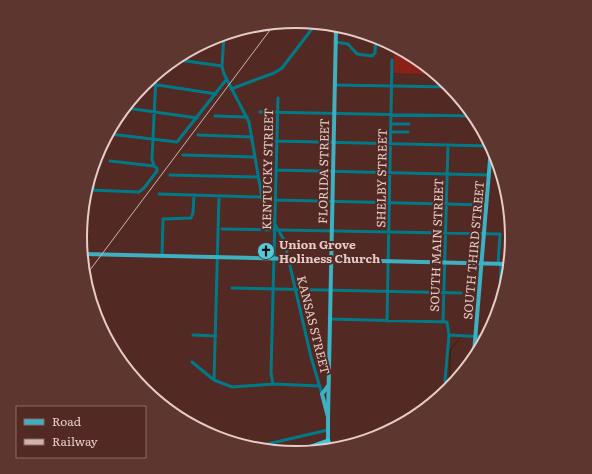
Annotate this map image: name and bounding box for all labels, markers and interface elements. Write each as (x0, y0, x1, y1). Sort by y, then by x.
street label: KENTUCKY STREET (257, 108, 277, 230)
street label: FLORIDA STREET (313, 118, 333, 224)
street label: SHELBY STREET (371, 128, 391, 228)
street label: SOUTH MAIN STREET (425, 178, 447, 312)
street label: SOUTH THIRD STREET (458, 179, 488, 320)
place label: Union Grove Holiness Church (279, 235, 380, 267)
church icon: Union Grove Holiness Church (256, 241, 276, 261)
street label: KANSAS STREET (293, 274, 335, 377)
legend (16, 406, 146, 458)
text: Road (52, 412, 82, 430)
text: Railway (52, 432, 98, 450)

